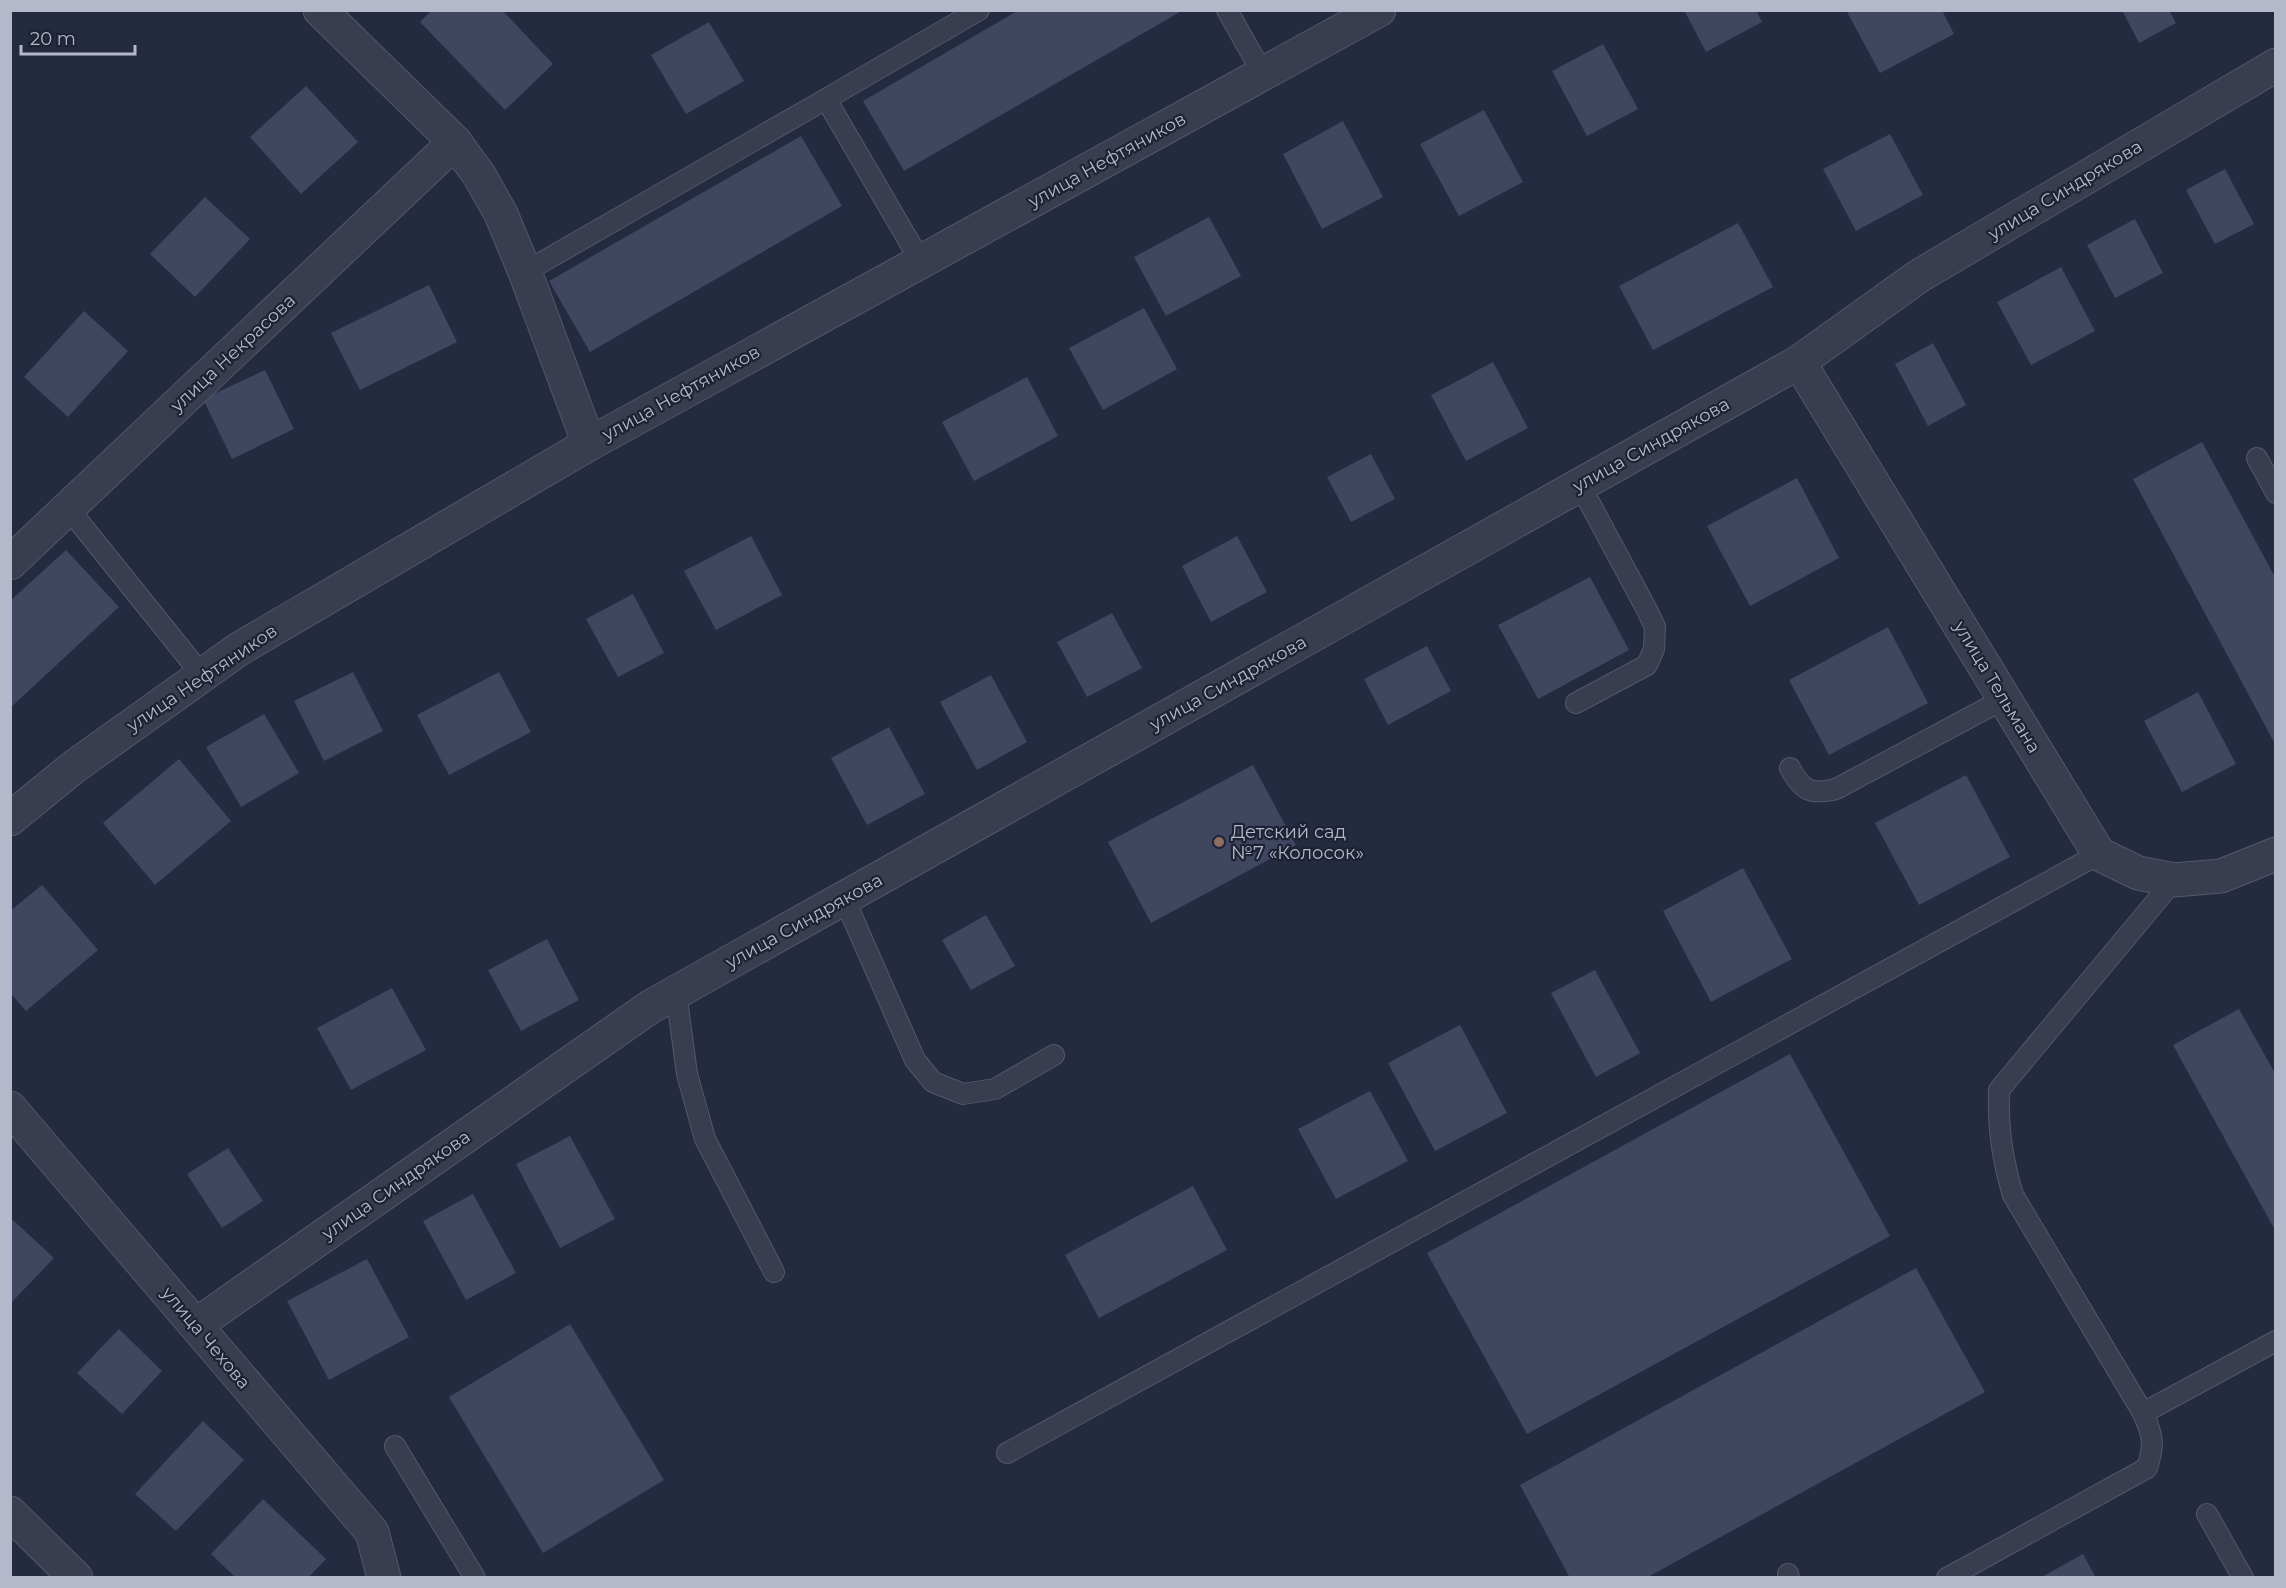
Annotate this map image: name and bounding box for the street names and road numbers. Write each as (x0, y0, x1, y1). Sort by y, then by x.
street label: улица Нефтяников (1023, 108, 1190, 213)
street label: улица Синдрякова (1983, 135, 2146, 245)
street label: улица Некрасова (165, 289, 300, 417)
street label: улица Нефтяников (597, 341, 764, 446)
street label: улица Синдрякова (1568, 393, 1733, 498)
street label: улица Тельмана (1948, 616, 2045, 757)
street label: улица Нефтяников (122, 619, 281, 737)
street label: улица Синдрякова (1145, 631, 1310, 736)
street label: улица Синдрякова (721, 869, 886, 974)
street label: улица Синдрякова (317, 1126, 474, 1245)
street label: улица Чехова (156, 1282, 255, 1394)

